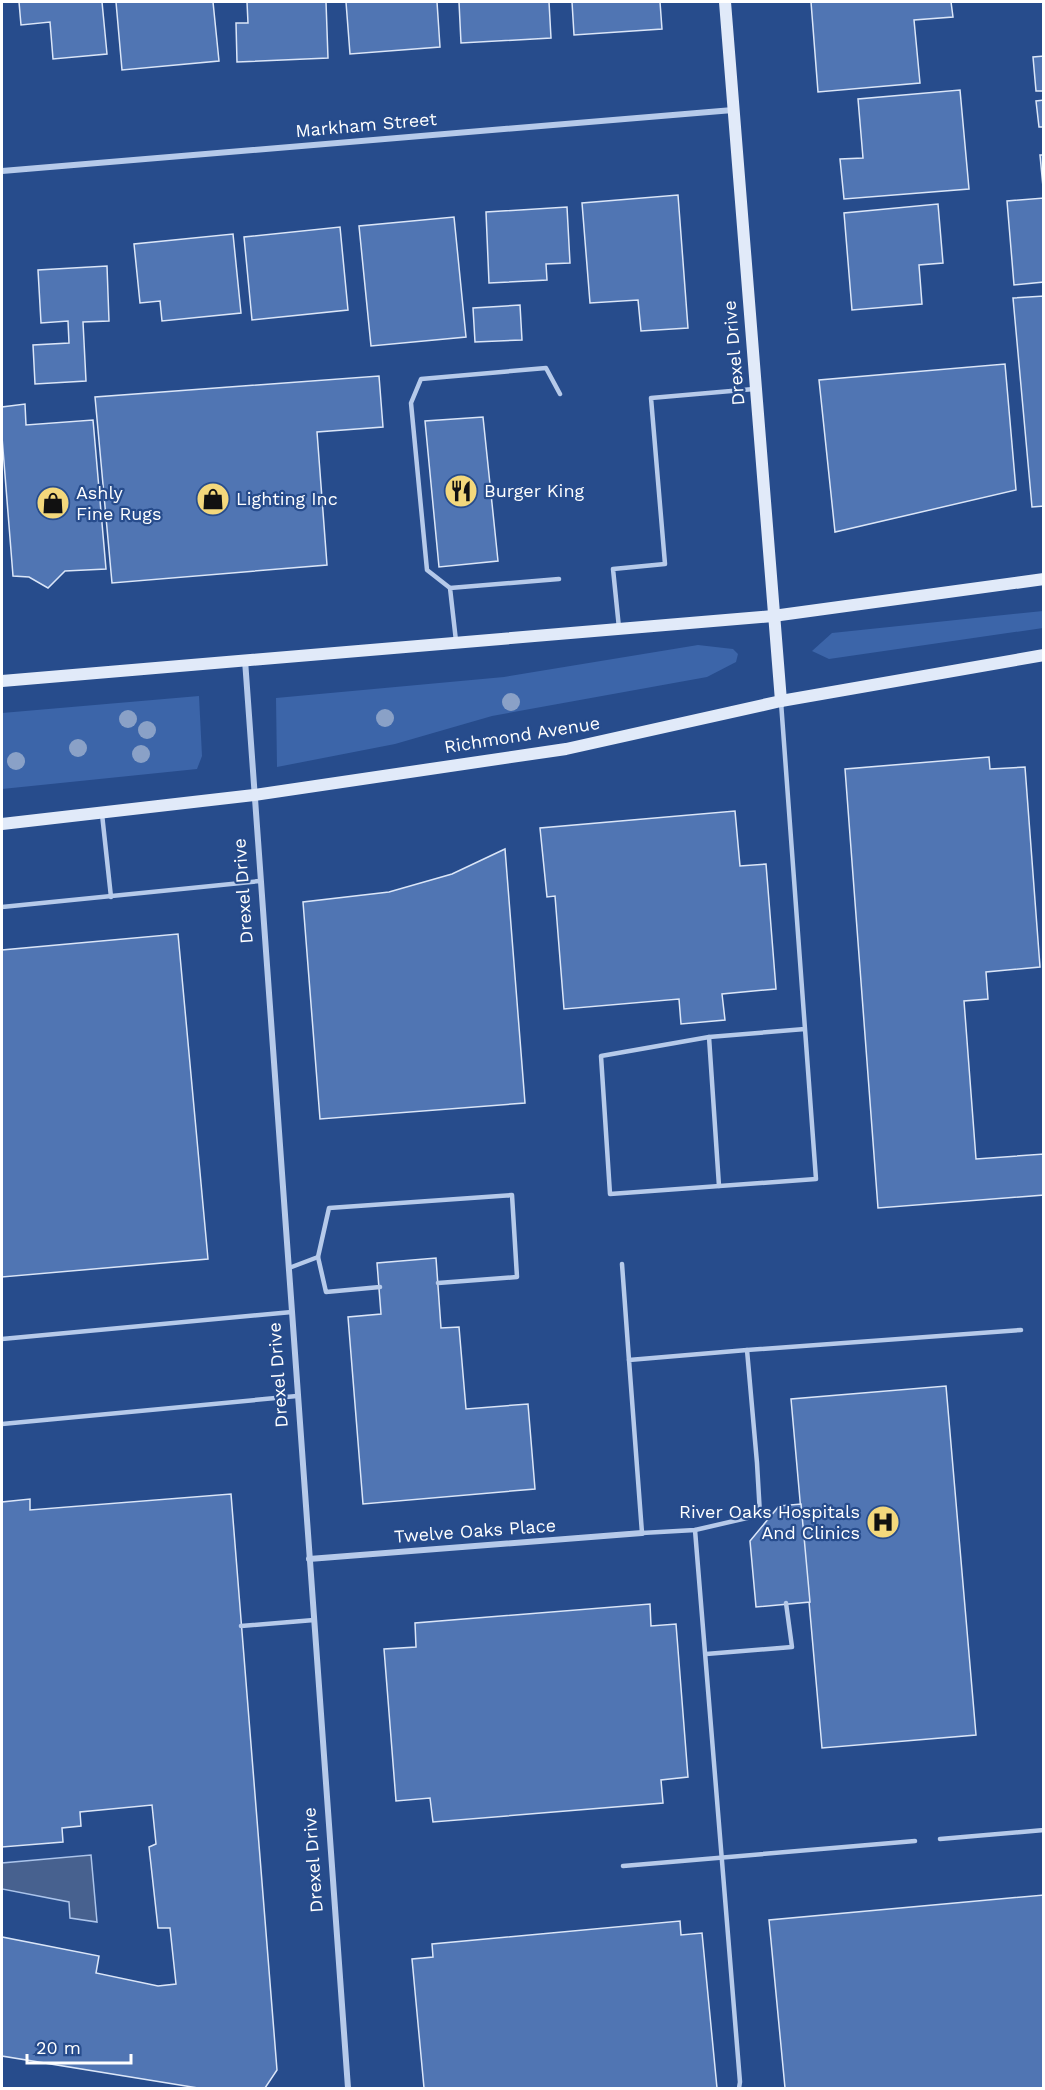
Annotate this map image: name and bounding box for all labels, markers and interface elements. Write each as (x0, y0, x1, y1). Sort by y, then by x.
street label: Markham Street (294, 108, 438, 141)
street label: Drexel Drive (718, 300, 749, 406)
restaurant icon: Burger King (443, 473, 479, 509)
place label: Burger King (484, 480, 585, 501)
shop icon: Lighting Inc (195, 481, 231, 517)
place label: Ashly Fine Rugs (76, 482, 161, 524)
shop icon: Ashly Fine Rugs (35, 485, 71, 521)
place label: Lighting Inc (236, 488, 338, 509)
street label: Richmond Avenue (443, 712, 601, 757)
street label: Drexel Drive (228, 838, 257, 944)
street label: Drexel Drive (263, 1322, 292, 1428)
place label: River Oaks Hospitals And Clinics (679, 1501, 860, 1543)
hospital icon: River Oaks Hospitals And Clinics (865, 1504, 901, 1540)
street label: Twelve Oaks Place (393, 1514, 557, 1547)
street label: Drexel Drive (298, 1807, 327, 1913)
scale bar (27, 2027, 130, 2065)
text: 20 m (36, 2037, 81, 2058)

